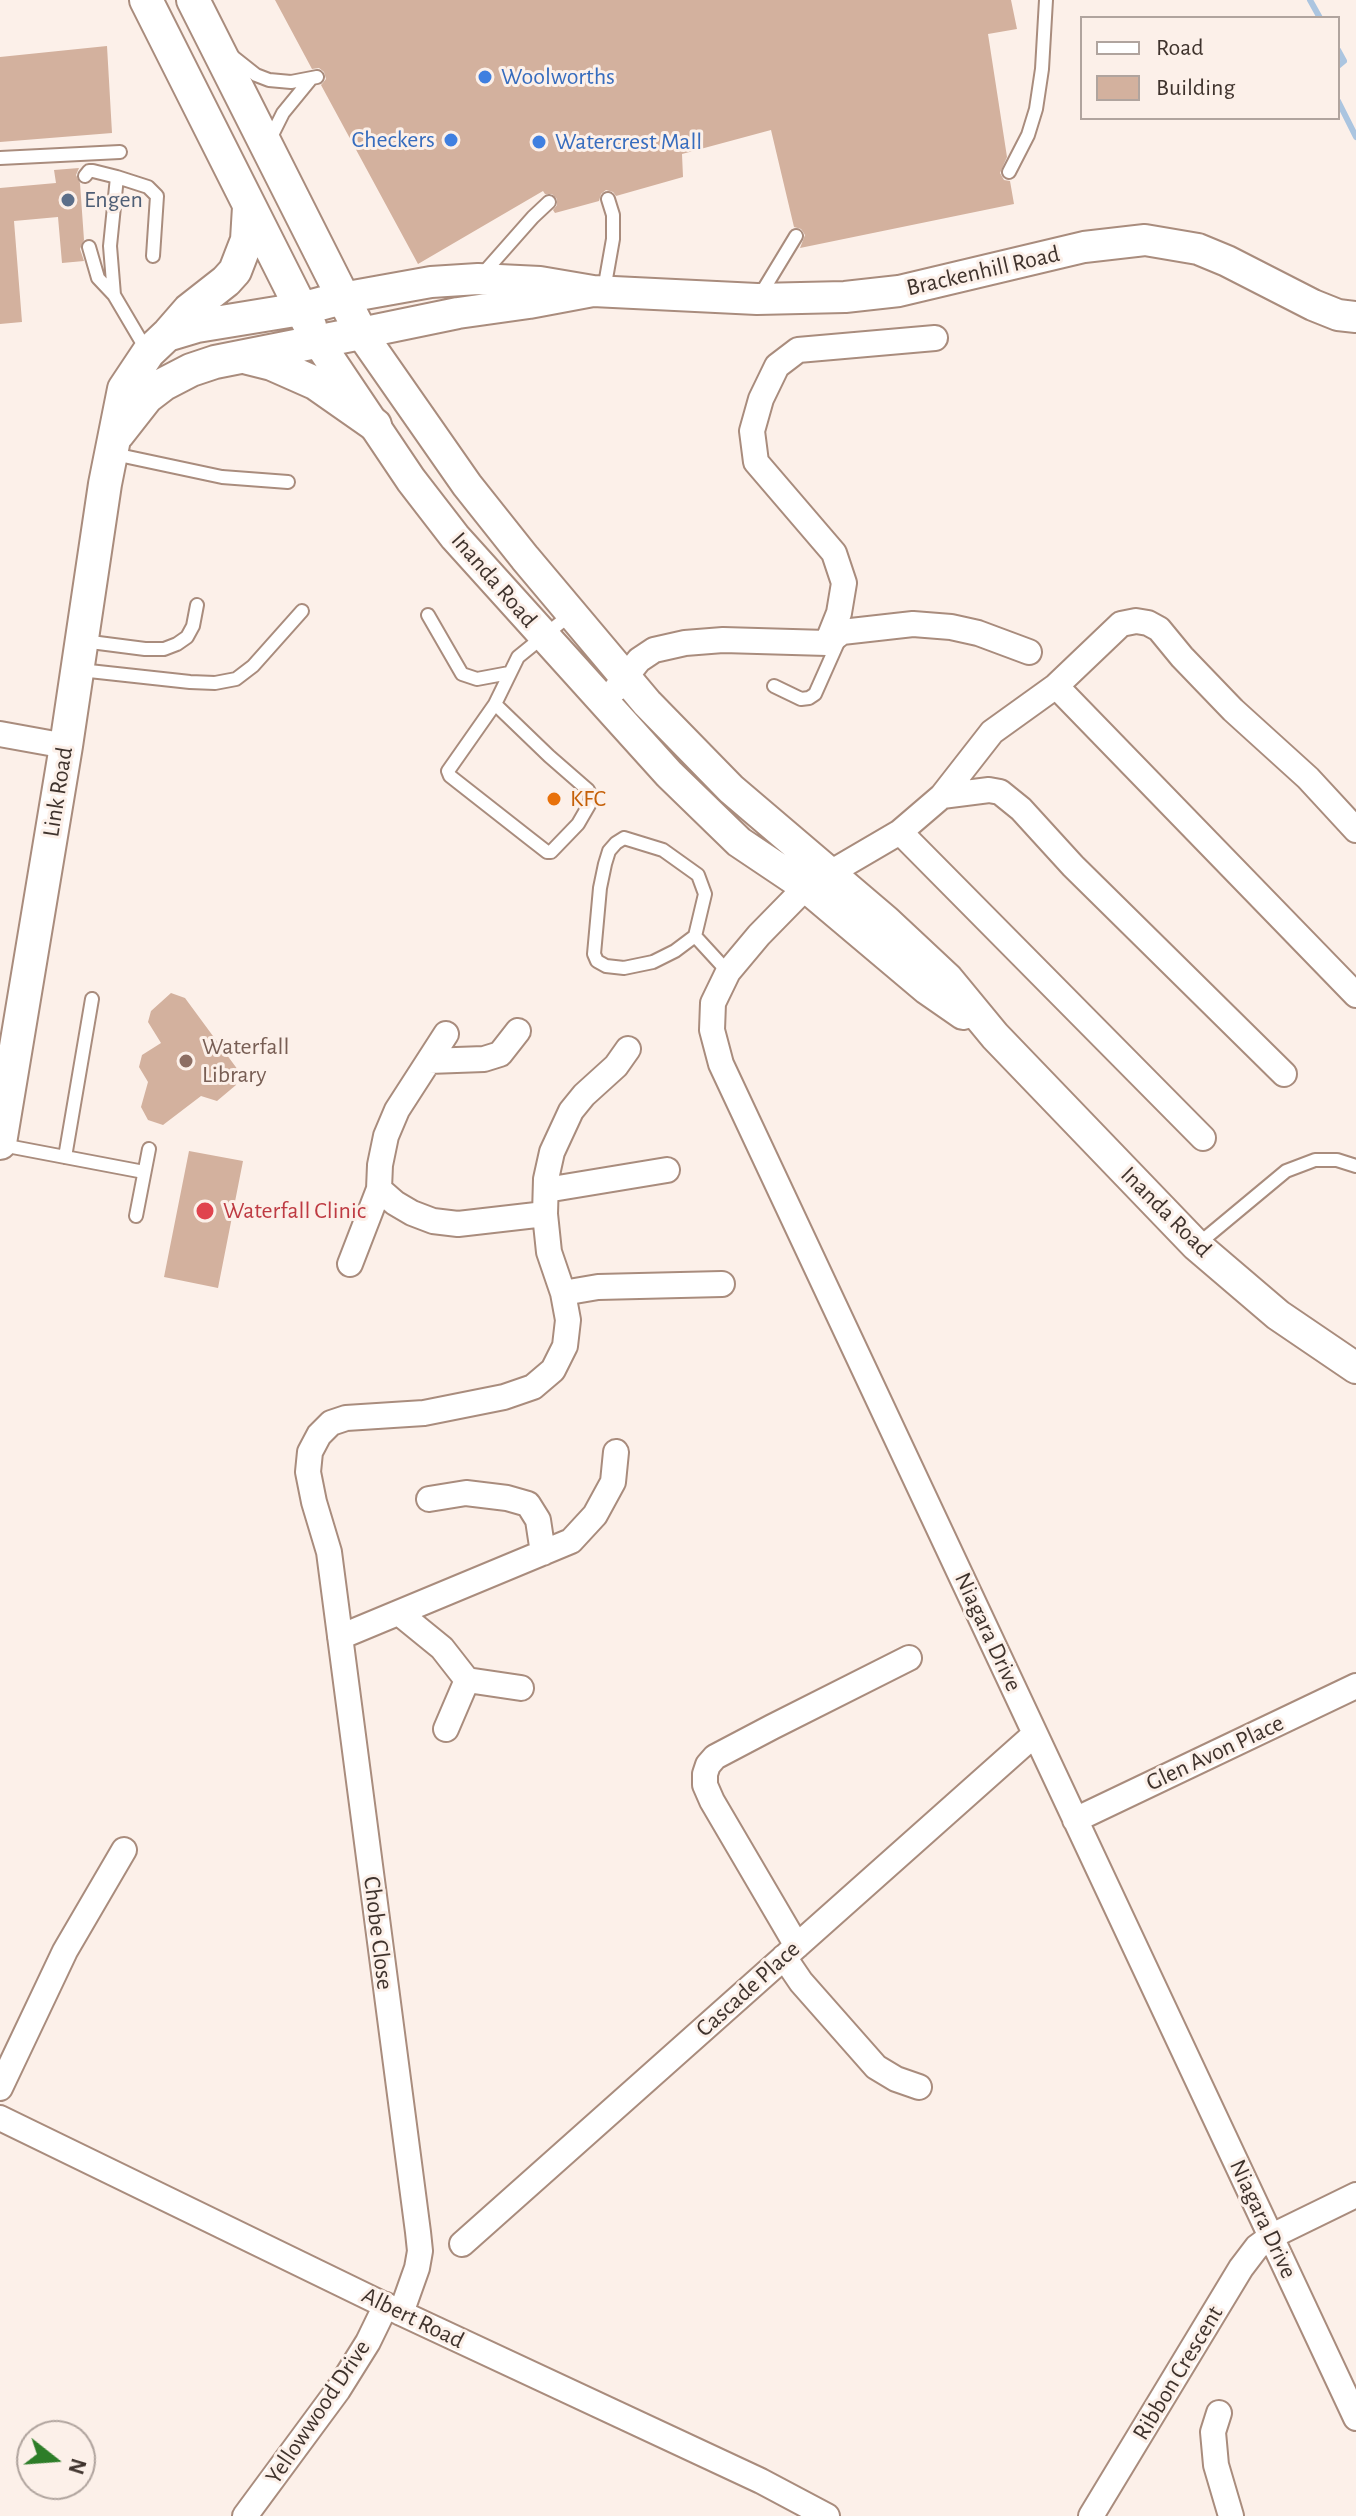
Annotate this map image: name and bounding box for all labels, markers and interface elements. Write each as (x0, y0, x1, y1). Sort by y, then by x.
legend (1080, 16, 1340, 120)
text: Road (1156, 36, 1204, 60)
place label: Woolworths (501, 63, 615, 91)
marker: Woolworths (476, 68, 494, 86)
text: Building (1156, 76, 1235, 100)
place label: Checkers (351, 126, 435, 154)
place label: Watercrest Mall (555, 128, 702, 156)
marker: Checkers (442, 131, 460, 149)
marker: Watercrest Mall (530, 133, 548, 151)
place label: Engen (84, 186, 143, 214)
marker: Engen (59, 191, 77, 209)
street label: Brackenhill Road (904, 239, 1062, 303)
street label: Inanda Road (445, 526, 543, 634)
street label: Link Road (37, 745, 79, 839)
place label: KFC (570, 785, 606, 813)
marker: KFC (545, 790, 563, 808)
place label: Waterfall Library (202, 1033, 289, 1089)
marker: Waterfall Library (177, 1052, 195, 1070)
street label: Inanda Road (1114, 1160, 1218, 1264)
place label: Waterfall Clinic (223, 1197, 366, 1225)
marker: Waterfall Clinic (194, 1200, 216, 1222)
street label: Niagara Drive (948, 1568, 1028, 1696)
street label: Glen Avon Place (1142, 1709, 1288, 1797)
street label: Chobe Close (357, 1875, 399, 1991)
street label: Cascade Place (690, 1935, 806, 2043)
street label: Niagara Drive (1223, 2155, 1303, 2283)
street label: Albert Road (357, 2281, 469, 2355)
street label: Ribbon Crescent (1127, 2301, 1229, 2445)
street label: Yellowwood Drive (259, 2335, 377, 2489)
north arrow (16, 2420, 96, 2500)
text: N (64, 2456, 90, 2477)

